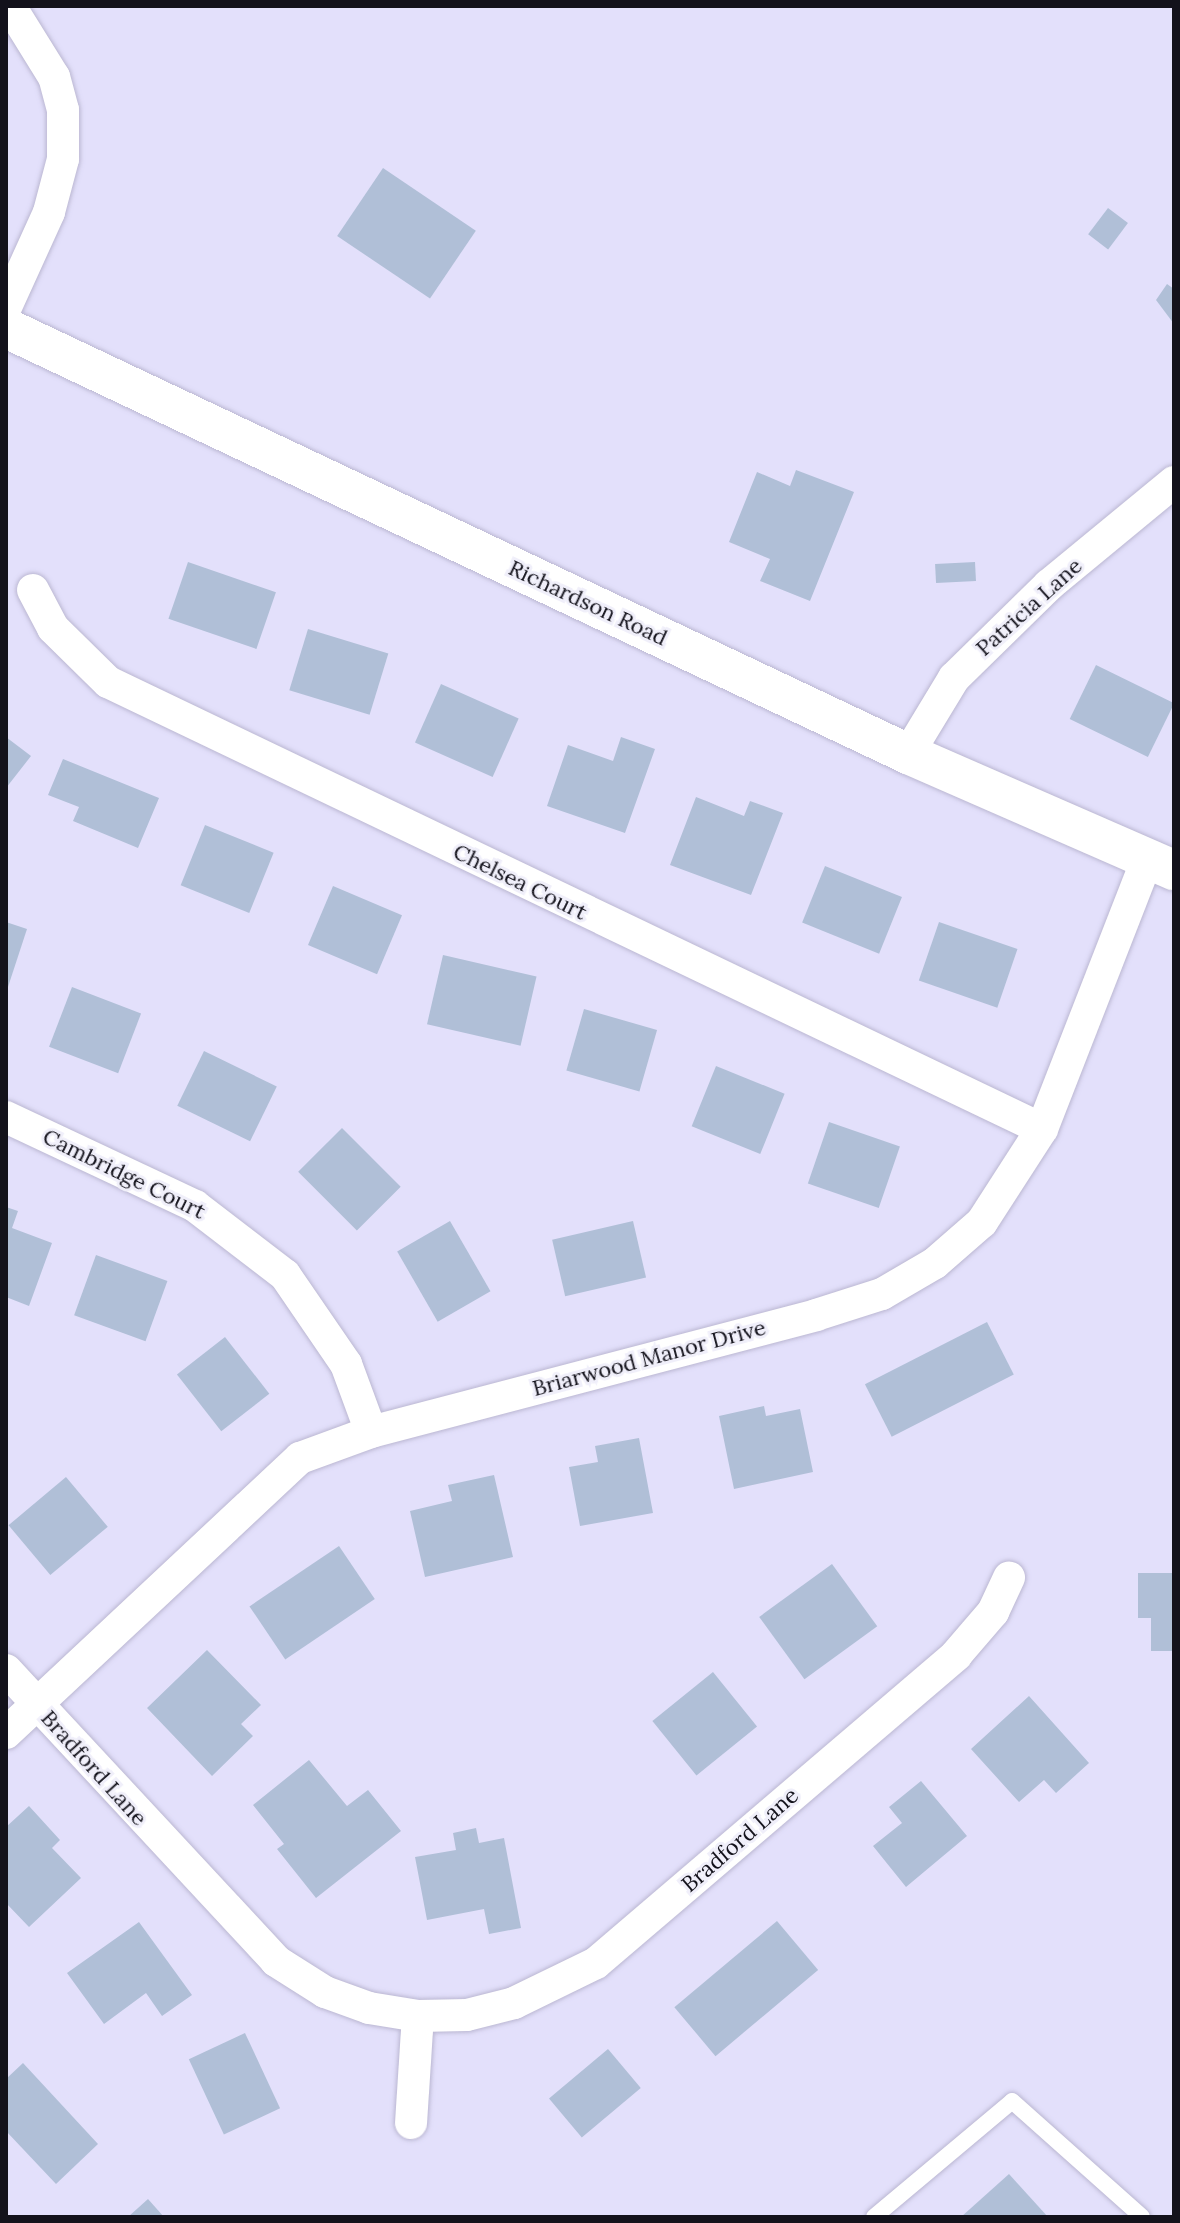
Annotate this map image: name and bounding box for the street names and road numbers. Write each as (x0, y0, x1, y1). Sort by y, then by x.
street label: Patricia Lane (971, 553, 1087, 661)
street label: Richardson Road (504, 555, 672, 651)
street label: Chelsea Court (449, 838, 591, 926)
street label: Cambridge Court (38, 1123, 210, 1225)
street label: Briarwood Manor Drive (529, 1314, 769, 1402)
street label: Bradford Lane (35, 1705, 153, 1831)
street label: Bradford Lane (676, 1782, 804, 1898)

